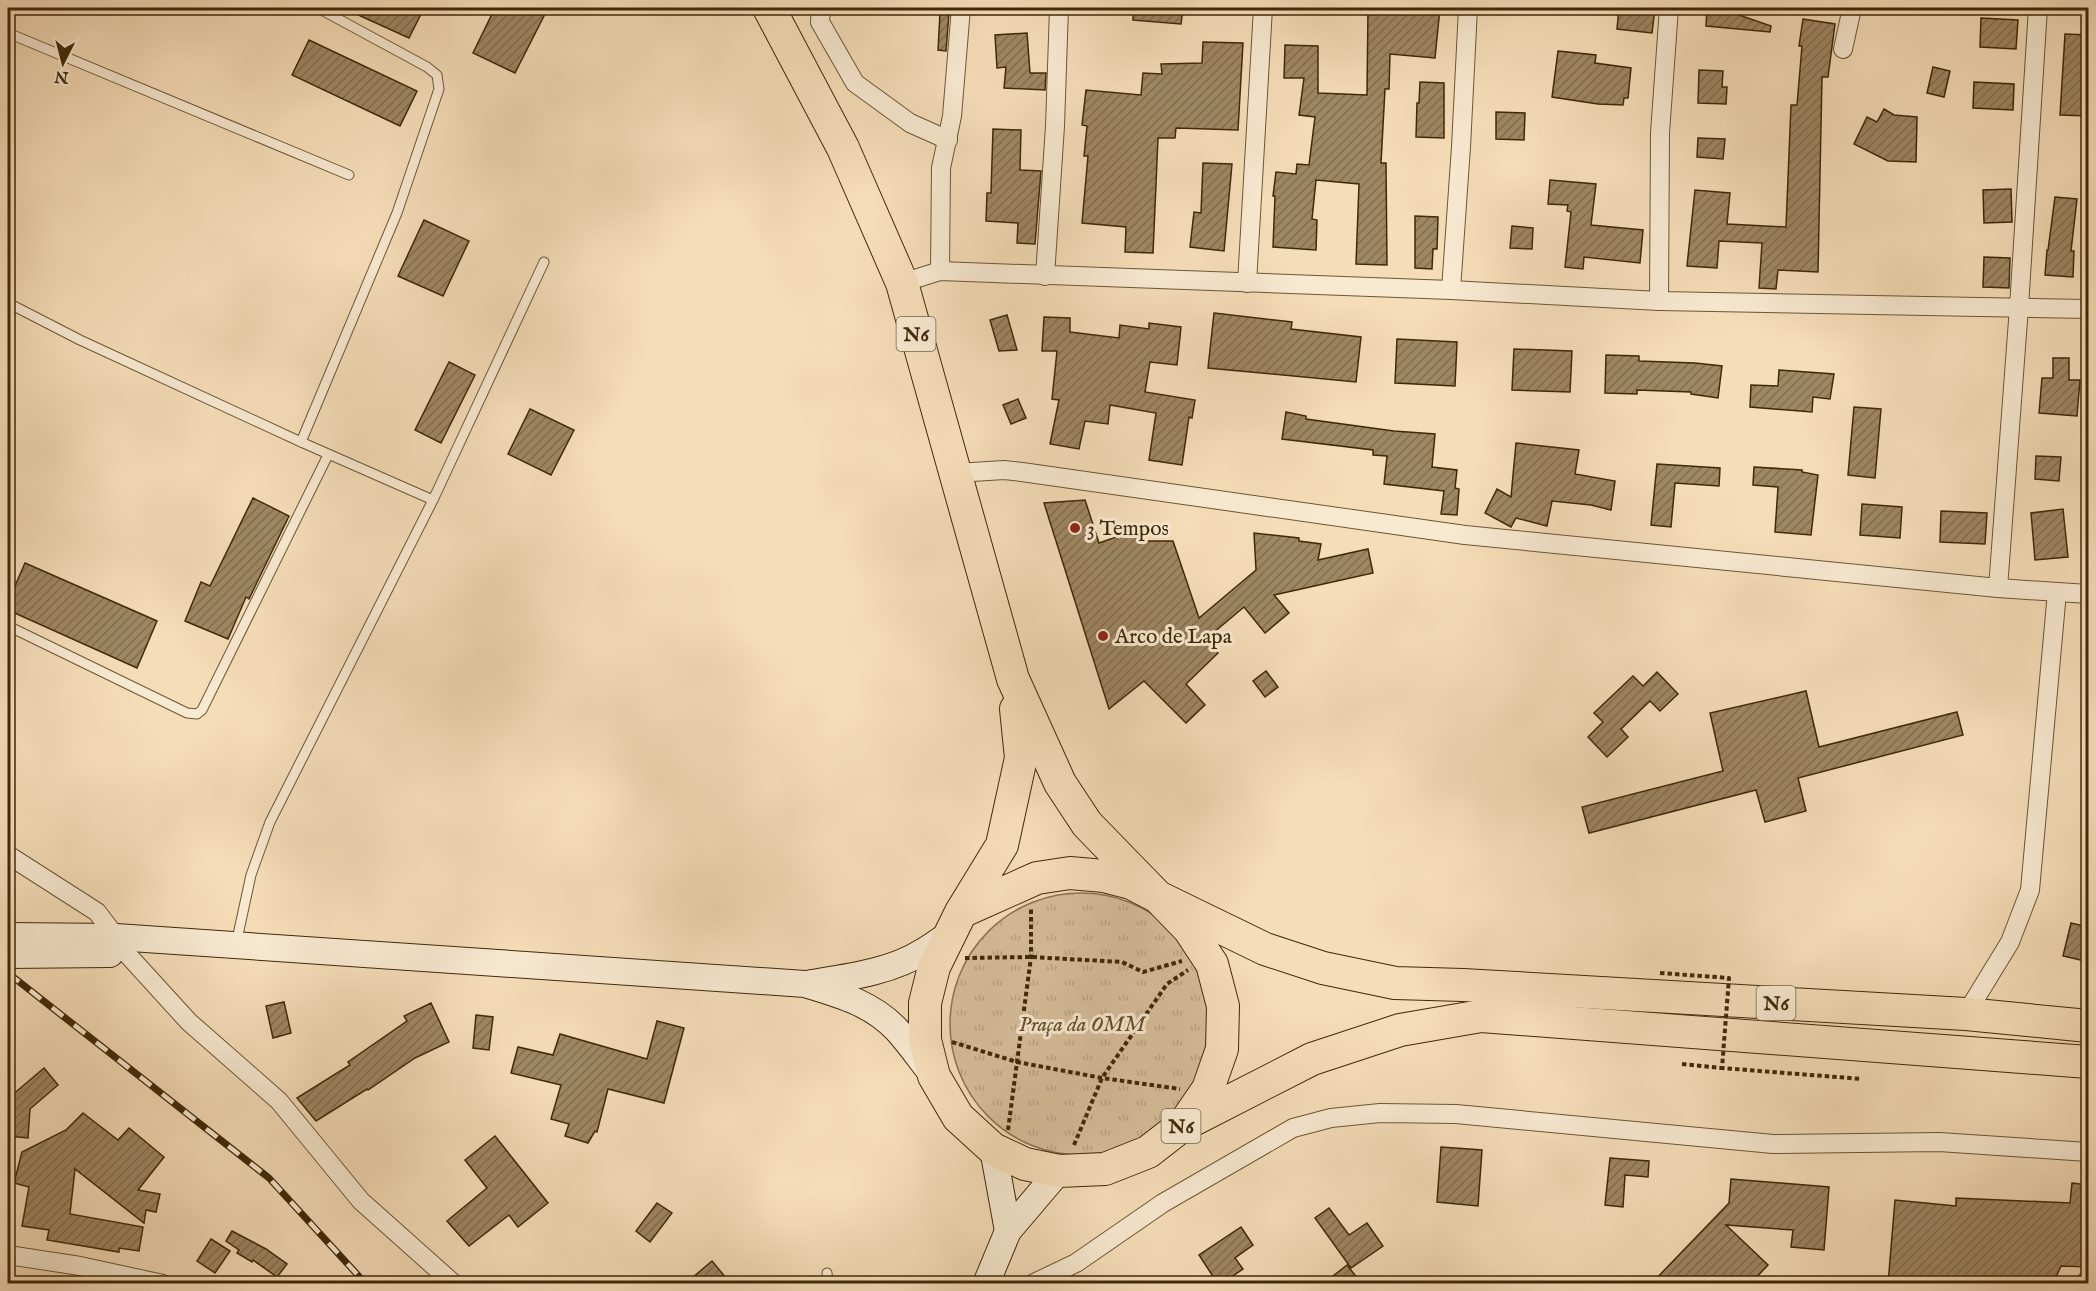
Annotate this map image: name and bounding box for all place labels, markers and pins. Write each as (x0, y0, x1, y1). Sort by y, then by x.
place label: 3 Tempos (1087, 516, 1169, 543)
marker: 3 Tempos (1068, 521, 1082, 535)
place label: Arco de Lapa (1114, 624, 1233, 651)
marker: Arco de Lapa (1096, 629, 1110, 643)

